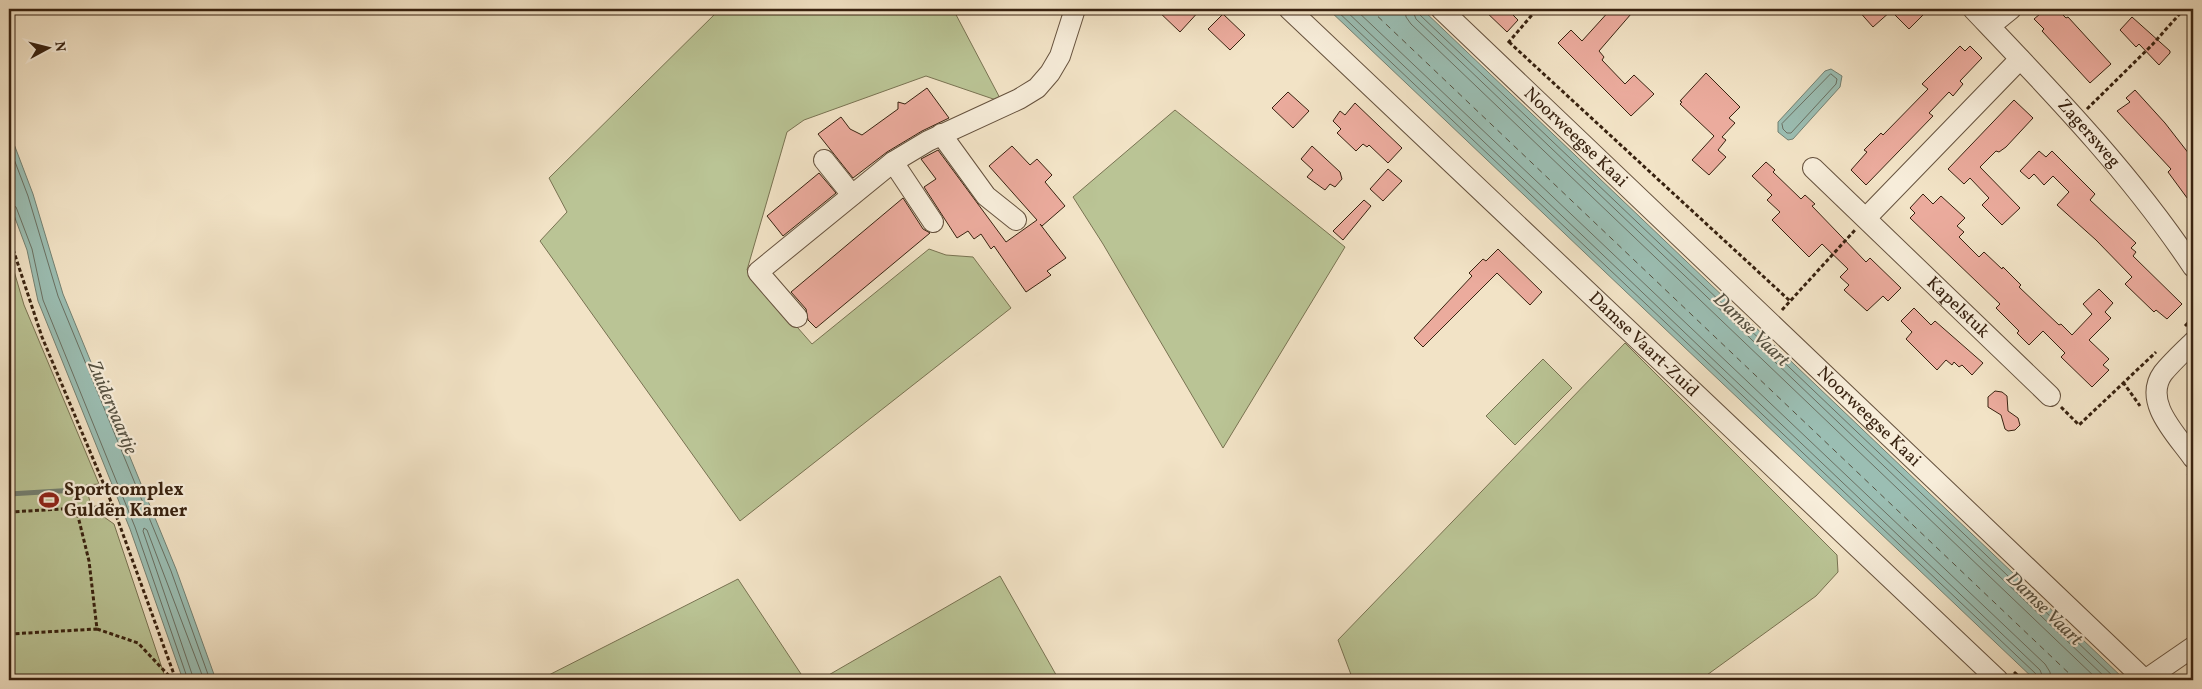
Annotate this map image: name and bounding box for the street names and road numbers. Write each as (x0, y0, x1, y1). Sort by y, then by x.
street label: Noorweegse Kaai (1518, 82, 1633, 193)
street label: Zagersweg (2051, 94, 2126, 173)
street label: Kapelstuk (1921, 271, 1995, 344)
street label: Damse Vaart-Zuid (1583, 286, 1704, 403)
street label: Noorweegse Kaai (1811, 361, 1927, 473)

